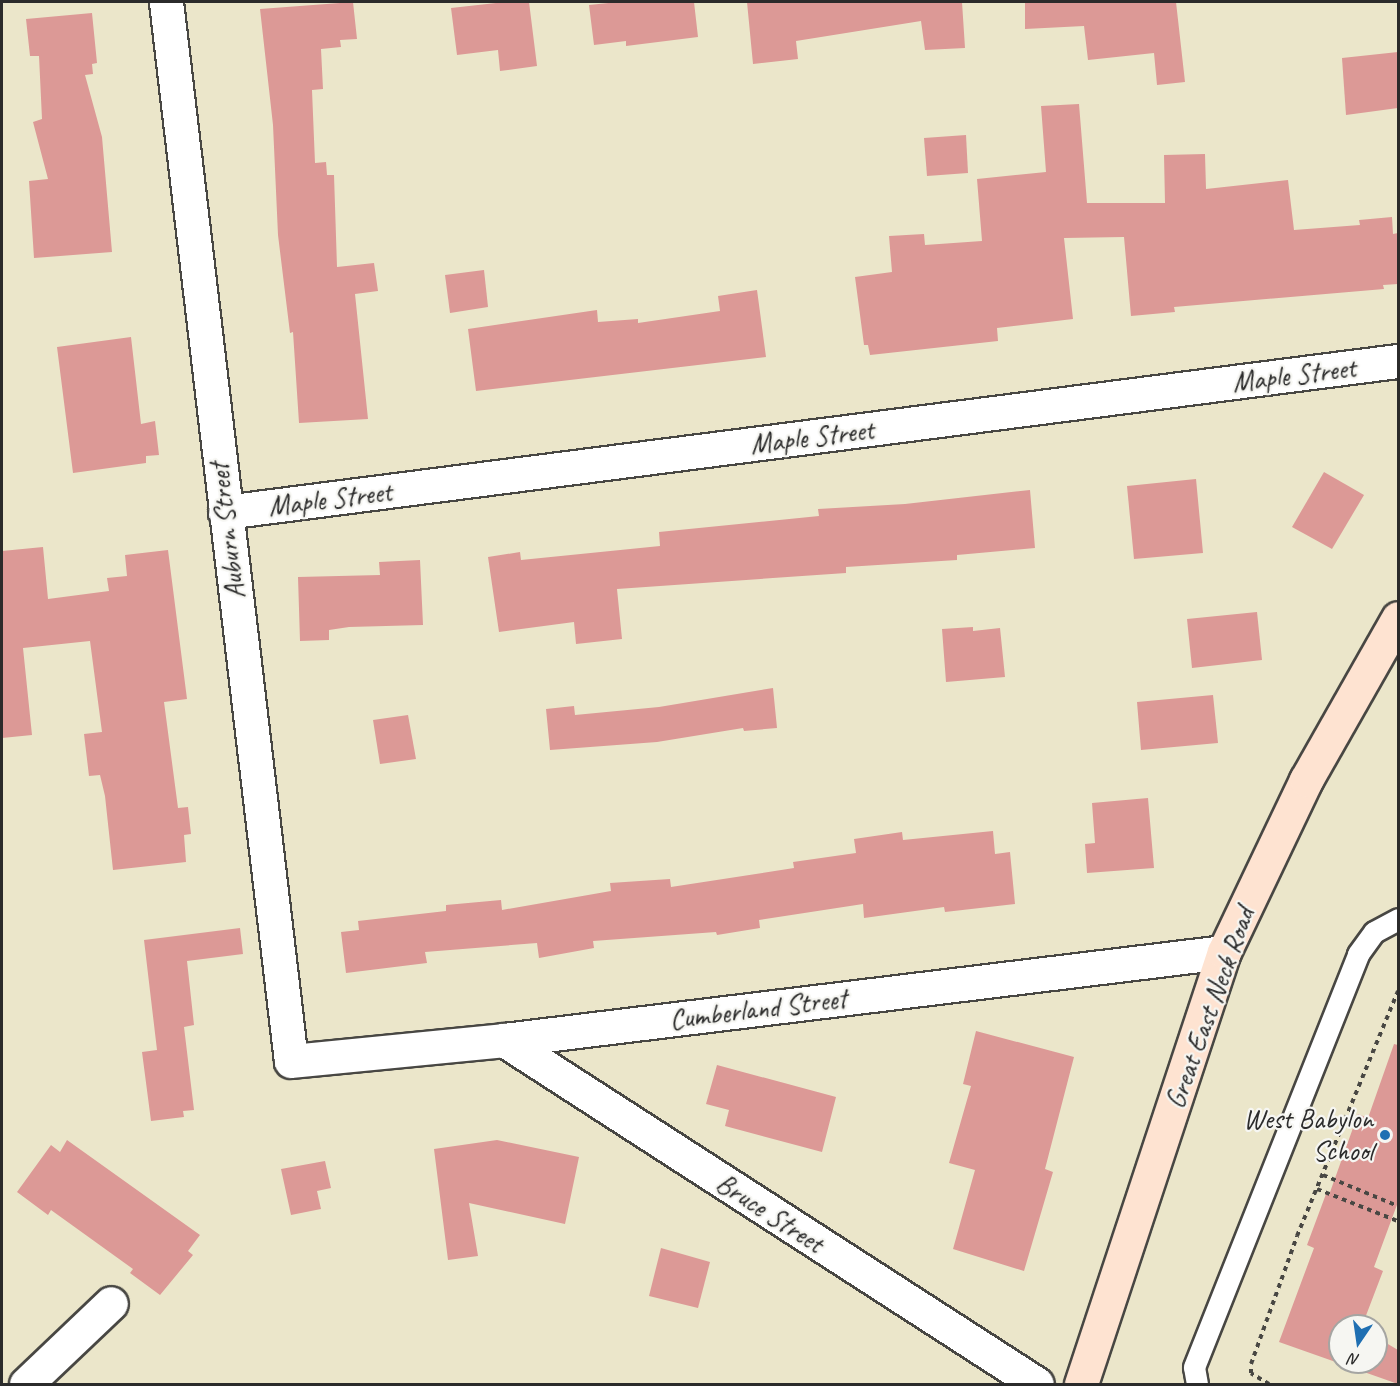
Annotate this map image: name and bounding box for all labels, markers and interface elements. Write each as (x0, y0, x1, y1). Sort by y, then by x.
street label: Maple Street (1230, 351, 1358, 399)
street label: Maple Street (748, 413, 876, 461)
street label: Auburn Street (202, 461, 252, 601)
street label: Maple Street (266, 475, 394, 523)
street label: Great East Neck Road (1158, 902, 1262, 1114)
street label: Cumberland Street (668, 981, 848, 1037)
place label: West Babylon School (1242, 1102, 1373, 1168)
marker: West Babylon School (1378, 1128, 1392, 1142)
street label: Bruce Street (710, 1166, 830, 1260)
north arrow (1328, 1314, 1388, 1374)
text: N (1347, 1349, 1361, 1370)

